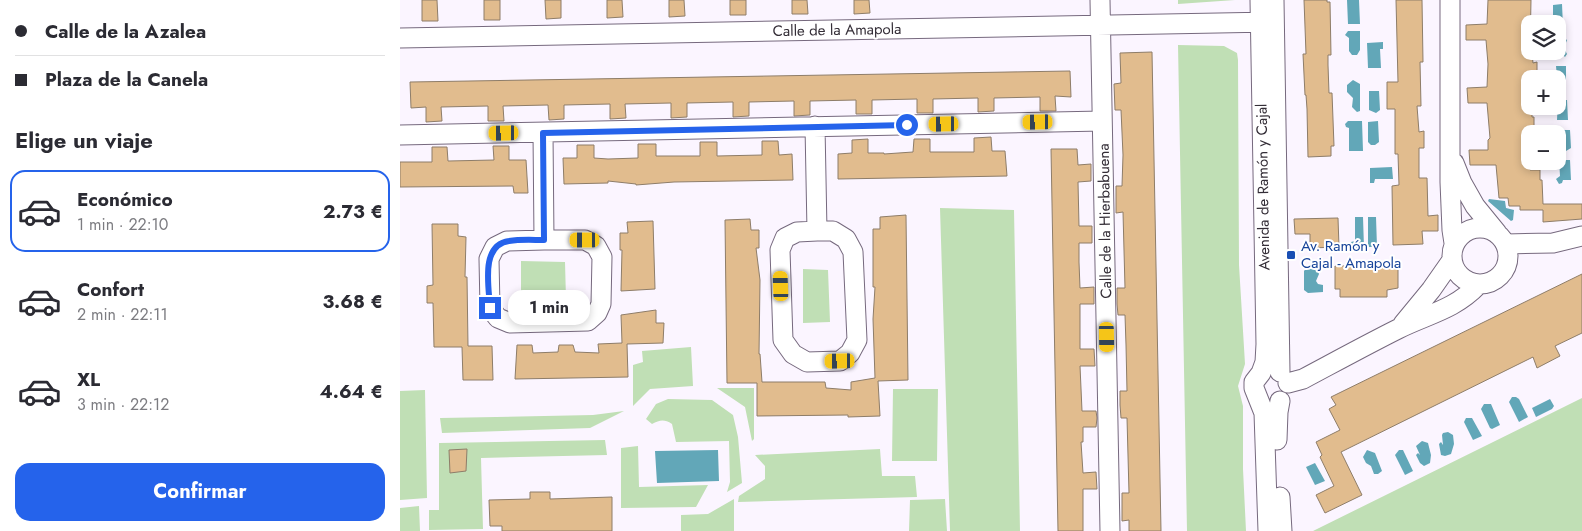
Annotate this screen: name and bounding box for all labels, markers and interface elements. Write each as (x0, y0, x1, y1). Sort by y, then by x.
map controls (1521, 15, 1566, 170)
button: layers (1521, 15, 1566, 60)
text: Calle de la Azalea (45, 18, 206, 45)
street label: Calle de la Amapola (772, 18, 902, 42)
text: Plaza de la Canela (45, 66, 208, 93)
button: + (1521, 70, 1566, 115)
street label: Avenida de Ramón y Cajal (1251, 103, 1275, 271)
route start (896, 114, 918, 136)
car (1022, 114, 1053, 130)
car (928, 116, 959, 132)
text: Elige un viaje (15, 124, 153, 156)
car (488, 125, 519, 141)
button: − (1521, 125, 1566, 170)
street label: Calle de la Hierbabuena (1093, 143, 1117, 299)
text: Económico (77, 186, 173, 213)
icon: car (17, 189, 62, 234)
text: 2.73 € (323, 198, 383, 225)
text: 1 min · 22:10 (77, 213, 168, 236)
car (570, 233, 600, 248)
place label: Av. Ramón y Cajal - Amapola (1301, 235, 1401, 274)
marker: Av. Ramón y Cajal - Amapola (1285, 249, 1297, 261)
car (772, 271, 789, 301)
text: Confort (77, 276, 144, 303)
icon: car (17, 279, 62, 324)
text: 3.68 € (323, 288, 383, 315)
callout: 1 min (508, 290, 590, 326)
text: 1 min (529, 296, 569, 319)
route end (479, 297, 501, 319)
text: 2 min · 22:11 (77, 303, 168, 326)
car (1099, 322, 1114, 352)
car (824, 353, 855, 369)
text: XL (77, 366, 100, 393)
icon: car (17, 369, 62, 414)
text: 4.64 € (320, 378, 383, 405)
text: 3 min · 22:12 (77, 393, 169, 416)
button: Confirmar (15, 463, 385, 521)

